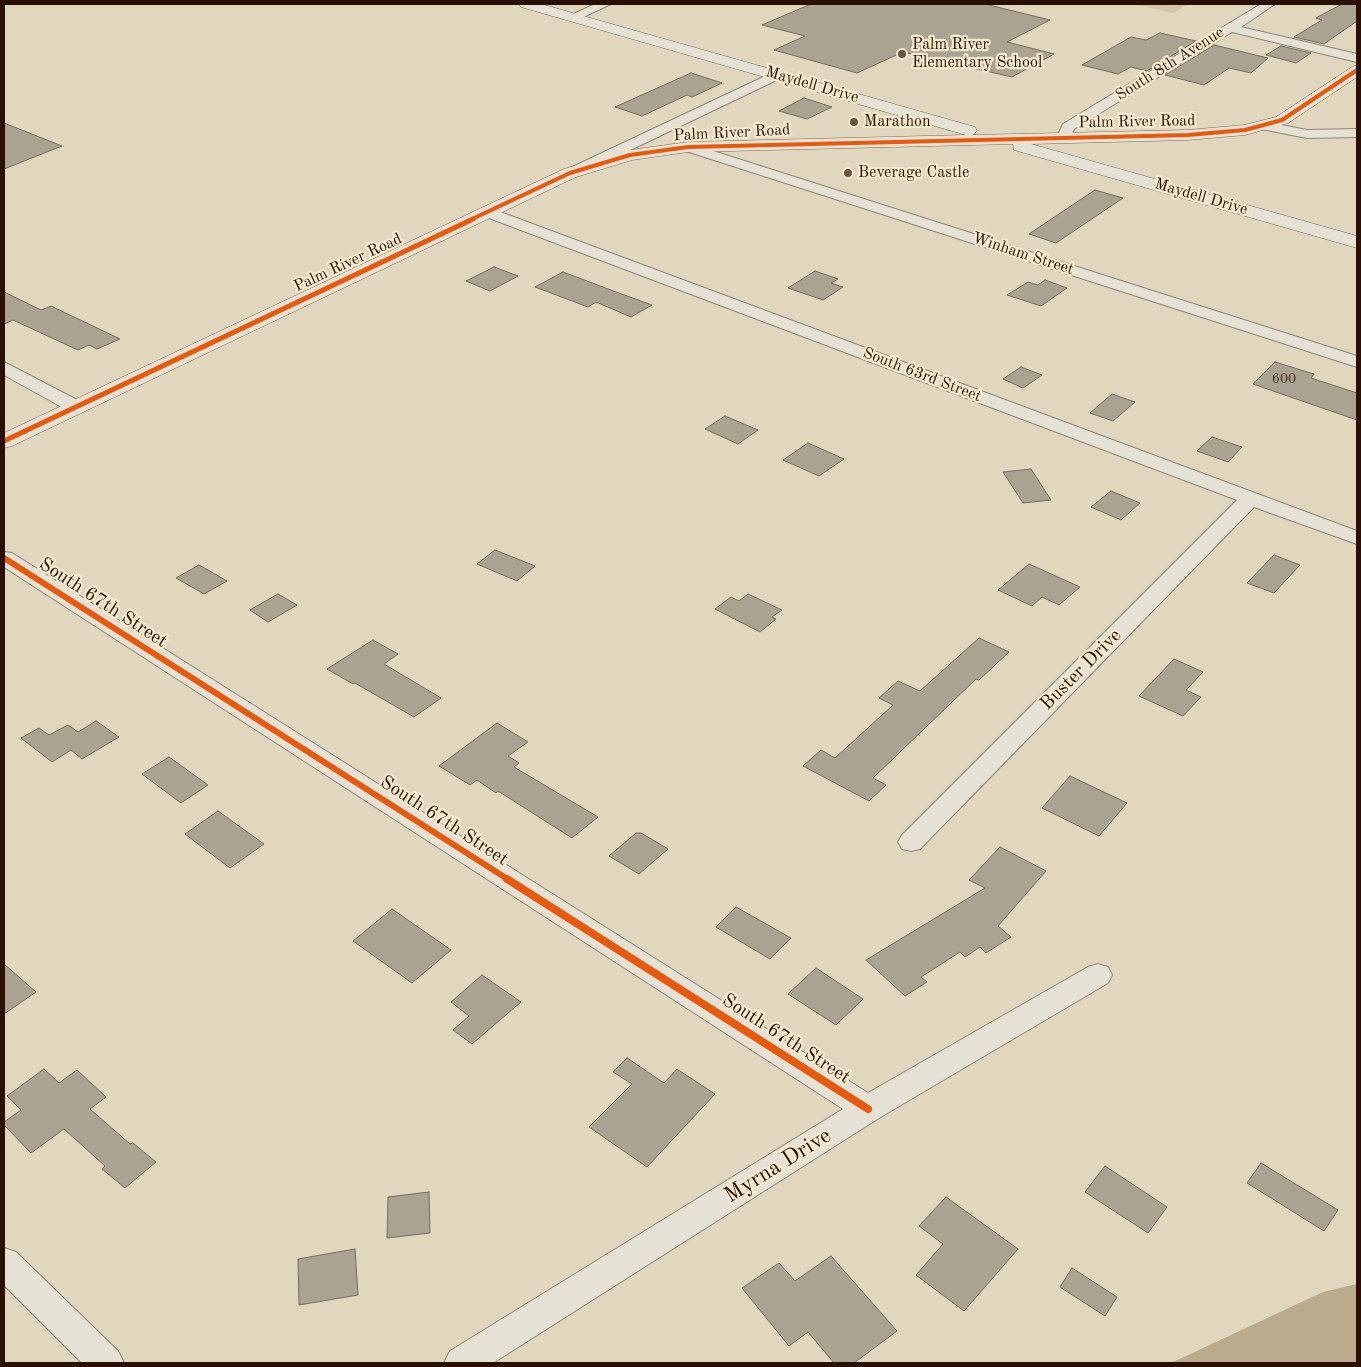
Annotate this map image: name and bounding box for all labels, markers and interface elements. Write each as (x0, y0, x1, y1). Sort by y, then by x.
street label: South 8th Avenue (1112, 23, 1228, 105)
place label: Palm River Elementary School (912, 35, 1042, 73)
marker: Palm River Elementary School (896, 48, 908, 60)
street label: Maydell Drive (763, 63, 861, 107)
street label: Palm River Road (1078, 111, 1196, 133)
place label: Marathon (864, 112, 931, 132)
marker: Marathon (848, 116, 860, 128)
street label: Palm River Road (673, 120, 791, 146)
place label: Beverage Castle (858, 163, 969, 183)
marker: Beverage Castle (842, 167, 854, 179)
street label: Maydell Drive (1152, 175, 1250, 219)
street label: Winham Street (970, 229, 1076, 279)
street label: Palm River Road (291, 230, 405, 296)
street label: South 63rd Street (860, 344, 984, 406)
house number: 600 (1272, 371, 1296, 387)
street label: South 67th Street (35, 553, 171, 653)
street label: Buster Drive (1036, 625, 1126, 715)
street label: South 67th Street (376, 771, 512, 871)
street label: South 67th Street (718, 989, 854, 1089)
street label: Myrna Drive (720, 1123, 836, 1209)

